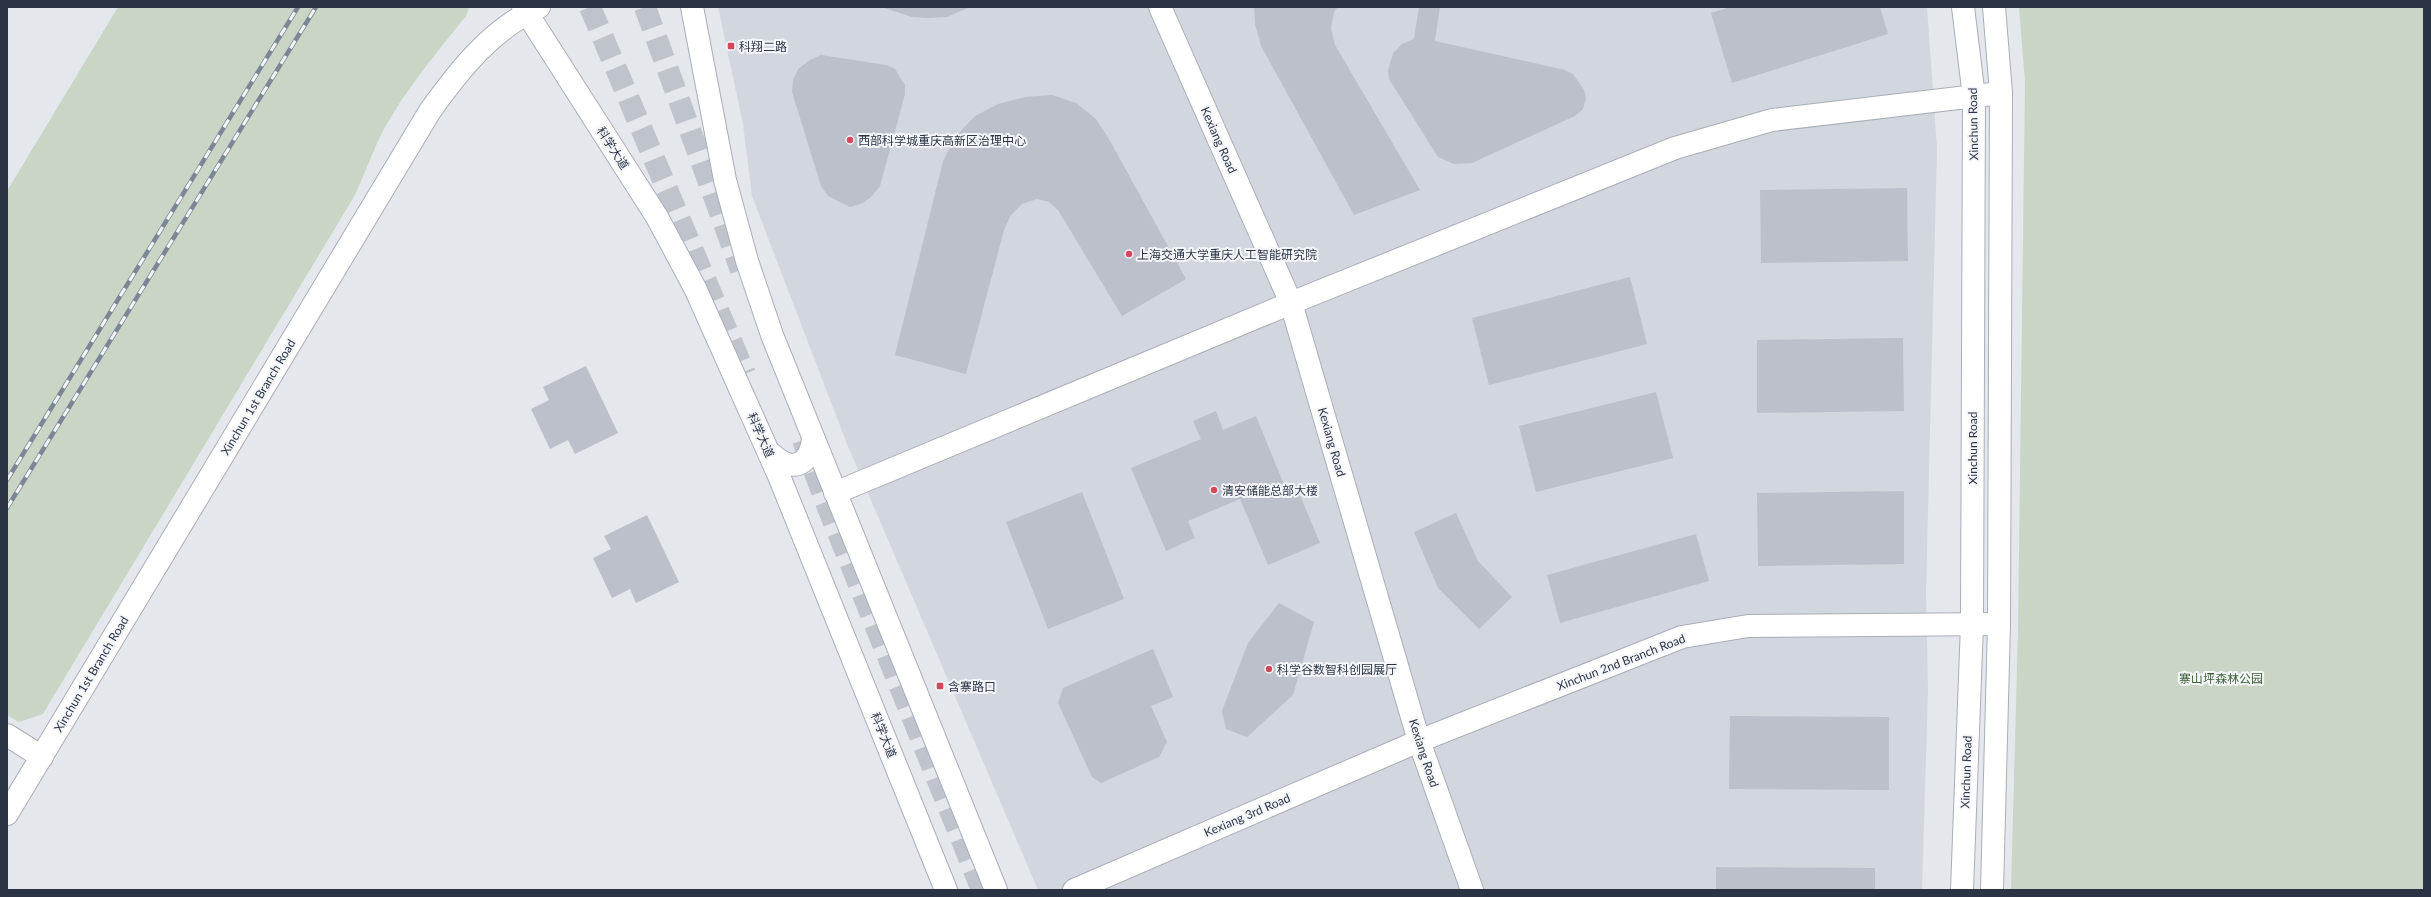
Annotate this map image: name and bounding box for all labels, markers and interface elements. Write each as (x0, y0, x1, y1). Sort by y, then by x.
place label: 科翔二路 (739, 39, 787, 54)
marker: 科翔二路 (726, 41, 736, 51)
street label: Xinchun Road (1965, 87, 1981, 161)
street label: Kexiang Road (1198, 104, 1240, 176)
street label: 科学大道 (594, 124, 632, 172)
place label: 西部科学城重庆高新区治理中心 (858, 133, 1026, 148)
marker: 西部科学城重庆高新区治理中心 (845, 135, 855, 145)
place label: 上海交通大学重庆人工智能研究院 (1137, 247, 1317, 262)
marker: 上海交通大学重庆人工智能研究院 (1124, 249, 1134, 259)
street label: Xinchun 1st Branch Road (217, 336, 299, 458)
street label: Kexiang Road (1315, 406, 1349, 478)
street label: 科学大道 (744, 410, 778, 460)
street label: Xinchun Road (1965, 412, 1980, 484)
place label: 清安储能总部大楼 (1222, 483, 1318, 498)
marker: 清安储能总部大楼 (1209, 485, 1219, 495)
street label: Xinchun 1st Branch Road (50, 613, 132, 735)
street label: Xinchun 2nd Branch Road (1555, 631, 1687, 693)
place label: 科学谷数智科创园展厅 (1277, 662, 1397, 677)
marker: 科学谷数智科创园展厅 (1264, 664, 1274, 674)
park label: 寨山坪森林公园 (2179, 671, 2263, 686)
place label: 含寨路口 (948, 679, 996, 694)
marker: 含寨路口 (935, 681, 945, 691)
street label: 科学大道 (868, 710, 900, 760)
street label: Kexiang Road (1406, 717, 1442, 789)
street label: Xinchun Road (1957, 735, 1975, 809)
street label: Kexiang 3rd Road (1202, 790, 1292, 840)

